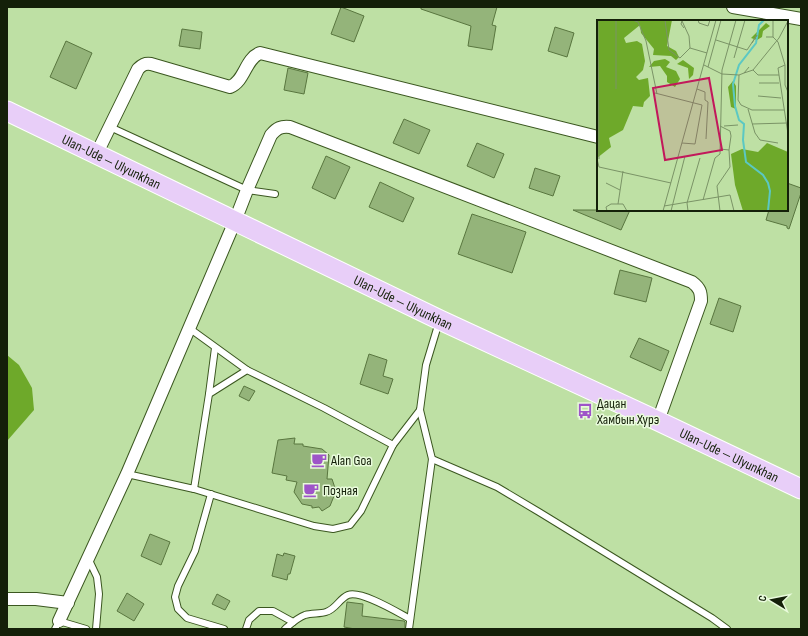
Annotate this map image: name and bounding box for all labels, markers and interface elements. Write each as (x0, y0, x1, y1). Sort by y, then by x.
inset map (597, 20, 788, 211)
street label: Ulan-Ude — Ulyunkhan (59, 130, 164, 193)
street label: Ulan-Ude — Ulyunkhan (351, 271, 455, 333)
place label: Дацан Хамбын Хурэ (596, 395, 659, 428)
bus stop icon: Дацан Хамбын Хурэ (576, 402, 594, 420)
street label: Ulan-Ude — Ulyunkhan (677, 424, 782, 486)
cafe icon: Alan Goa (310, 451, 328, 469)
place label: Alan Goa (330, 452, 372, 469)
cafe icon: Позная (302, 481, 320, 499)
place label: Позная (323, 482, 358, 499)
north arrow (752, 580, 792, 620)
text: С (756, 594, 770, 602)

